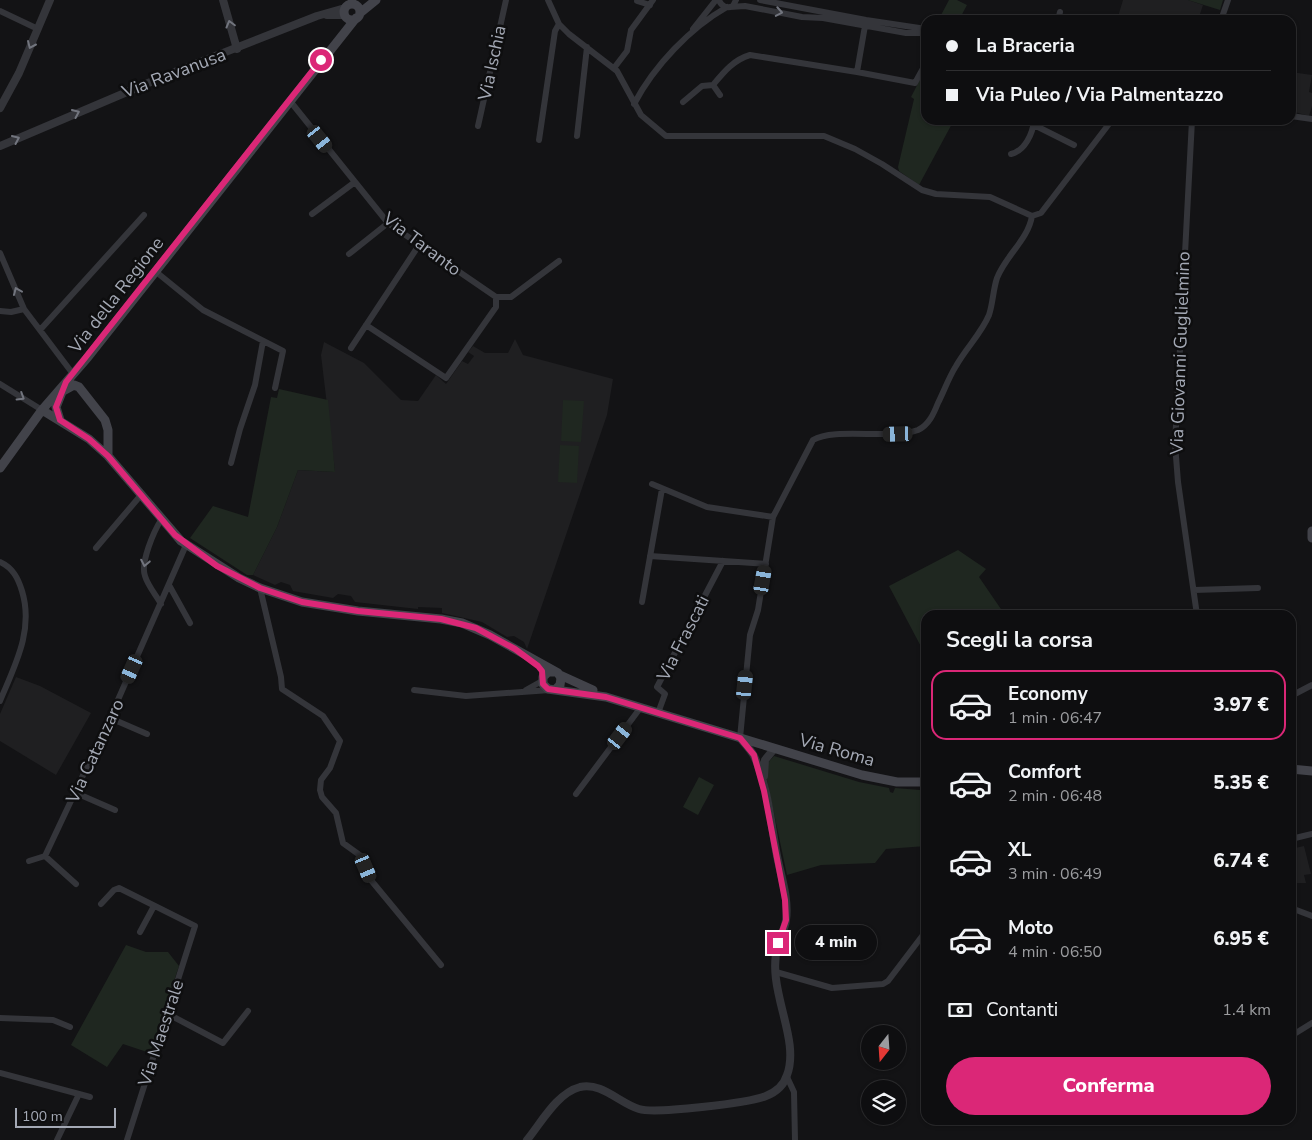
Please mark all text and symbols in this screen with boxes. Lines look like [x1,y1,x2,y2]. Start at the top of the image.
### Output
one-way arrow [774,7,783,17]
one-way arrow [225,20,236,29]
street label: Via Ischia [472,23,512,104]
text: La Braceria [976,33,1075,59]
one-way arrow [27,40,38,49]
street label: Via Ravanusa [118,42,229,104]
route start [310,49,332,71]
text: Via Puleo / Via Palmentazzo [976,82,1223,108]
one-way arrow [71,108,80,119]
car [304,123,335,155]
one-way arrow [11,134,20,145]
street label: Via Taranto [377,206,466,281]
street label: Via della Regione [62,232,169,359]
street label: Via Giovanni Guglielmino [1164,251,1196,456]
one-way arrow [12,287,23,296]
one-way arrow [15,391,25,400]
car [882,426,913,442]
one-way arrow [141,558,151,567]
car [753,564,772,596]
street label: Via Frascati [651,591,715,686]
text: Scegli la corsa [946,625,1093,655]
car [119,652,144,686]
car [735,669,754,701]
text: Economy [1008,681,1088,707]
icon: car [948,683,993,728]
text: 3.97 € [1213,692,1269,718]
street label: Via Catanzaro [60,695,130,808]
text: 1 min · 06:47 [1008,707,1102,729]
car [604,720,635,752]
street label: Via Roma [795,728,878,772]
text: Comfort [1008,759,1081,785]
icon: car [948,761,993,806]
text: 5.35 € [1213,770,1269,796]
text: 2 min · 06:48 [1008,785,1102,807]
text: XL [1008,837,1031,863]
icon: car [948,839,993,884]
text: 6.74 € [1213,848,1269,874]
car [353,851,378,885]
text: 3 min · 06:49 [1008,863,1102,885]
text: Moto [1008,915,1054,941]
icon: car [948,917,993,962]
callout: 4 min [796,926,878,960]
text: 6.95 € [1213,926,1269,952]
text: 4 min [815,931,857,953]
route end [767,932,789,954]
text: 4 min · 06:50 [1008,941,1102,963]
street label: Via Maestrale [132,977,190,1090]
icon: cash [946,996,974,1024]
text: Contanti [986,997,1058,1023]
text: 1.4 km [1222,999,1271,1021]
north arrow [861,1025,906,1070]
map controls [861,1025,906,1125]
button: Conferma [946,1057,1271,1115]
button: layers [861,1080,906,1125]
scale bar [15,1105,116,1128]
text: 100 m [22,1107,63,1126]

